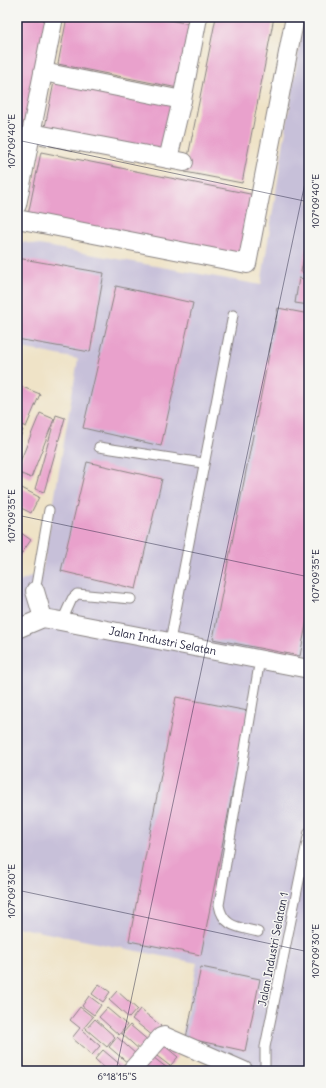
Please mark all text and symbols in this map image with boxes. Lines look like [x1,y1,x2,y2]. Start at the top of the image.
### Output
text: 107°09'40"E [5,114,18,168]
text: 107°09'40"E [309,174,322,228]
text: 107°09'35"E [5,489,18,543]
text: 107°09'35"E [309,549,322,603]
street label: Jalan Industri Selatan [108,624,218,658]
text: 107°09'30"E [5,864,18,918]
street label: Jalan Industri Selatan 1 [255,891,291,1007]
text: 107°09'30"E [309,924,322,978]
text: 6°18'15"S [97,1070,137,1083]

